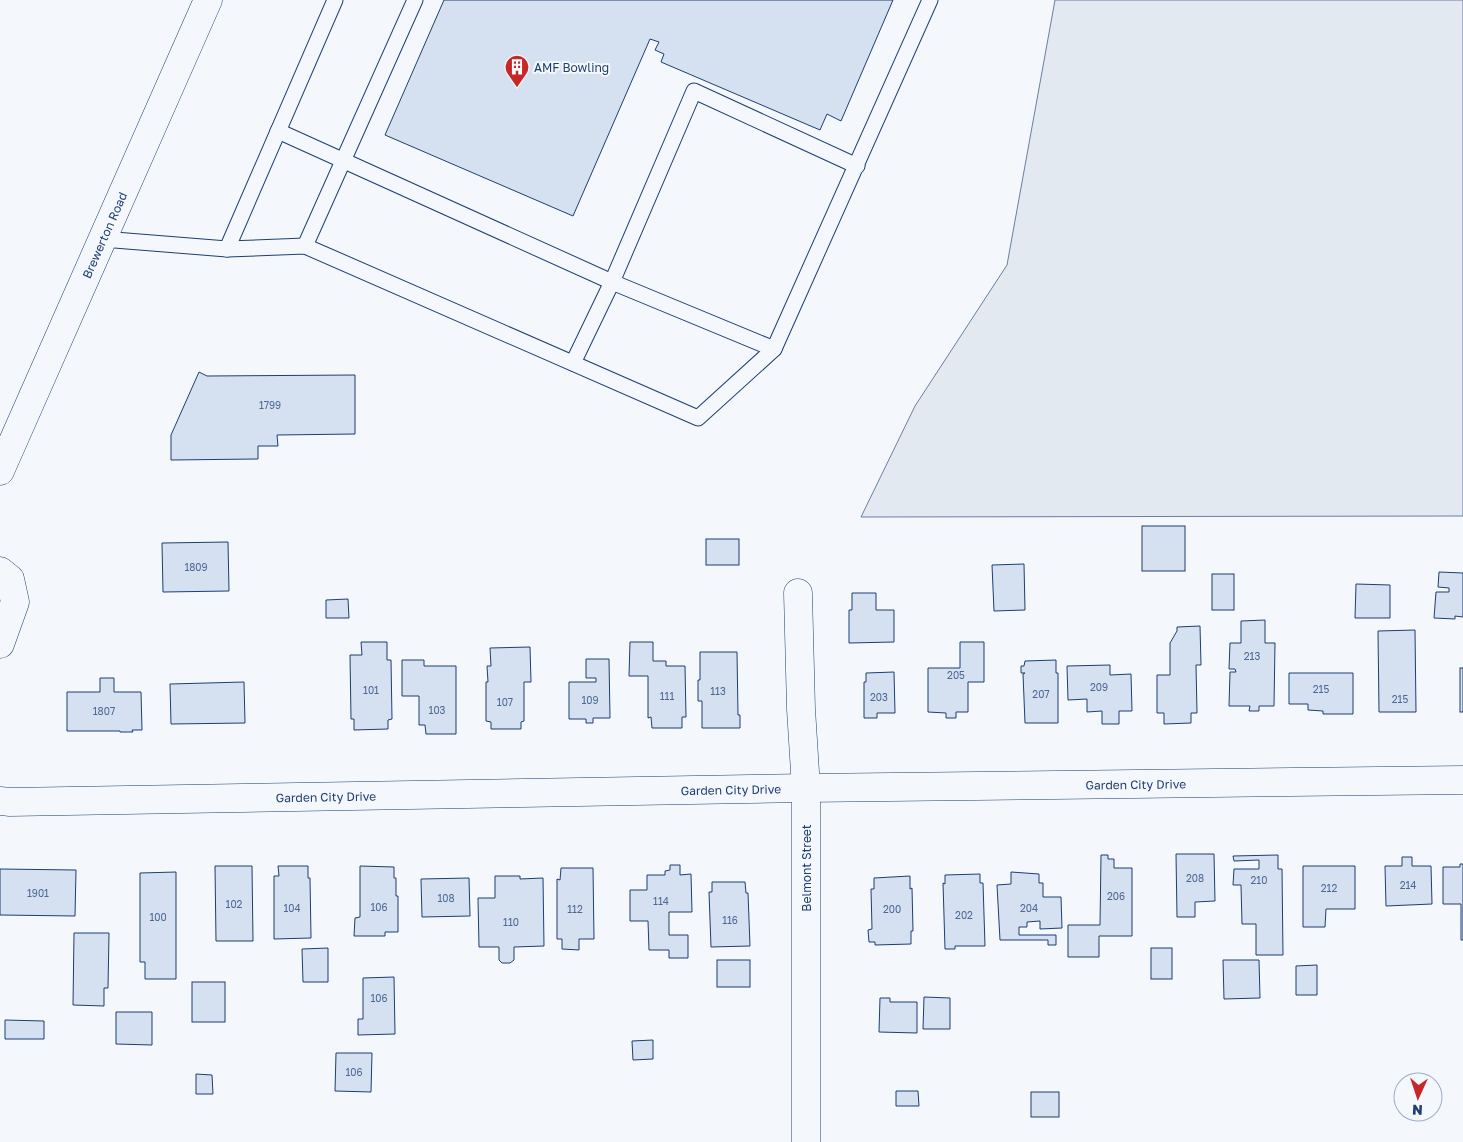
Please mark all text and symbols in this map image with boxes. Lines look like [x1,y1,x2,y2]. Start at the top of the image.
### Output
building icon: AMF Bowling [504,54,530,88]
place label: AMF Bowling [534,60,609,75]
street label: Brewerton Road [79,190,130,280]
house number: 1799 [259,399,281,411]
house number: 1809 [184,561,208,573]
house number: 213 [1244,650,1260,662]
house number: 205 [947,669,965,681]
house number: 209 [1090,681,1108,693]
house number: 215 [1313,683,1329,695]
house number: 101 [363,684,379,696]
house number: 113 [710,685,726,697]
house number: 207 [1032,688,1050,700]
house number: 111 [660,690,674,702]
house number: 203 [870,691,888,703]
house number: 215 [1392,693,1408,705]
house number: 109 [581,694,599,706]
house number: 107 [497,696,513,708]
house number: 103 [429,704,446,716]
house number: 1807 [93,705,115,717]
street label: Garden City Drive [1085,776,1186,792]
street label: Garden City Drive [680,781,781,798]
street label: Garden City Drive [276,788,376,805]
street label: Belmont Street [799,824,814,912]
house number: 208 [1186,872,1204,884]
house number: 210 [1251,874,1267,886]
house number: 214 [1400,879,1416,891]
house number: 212 [1321,882,1337,894]
house number: 1901 [27,887,49,899]
house number: 206 [1107,890,1125,902]
house number: 108 [437,892,455,904]
house number: 114 [653,895,669,907]
house number: 102 [226,898,243,910]
house number: 106 [370,901,388,913]
house number: 104 [283,902,301,914]
house number: 204 [1020,902,1038,914]
house number: 112 [567,903,583,915]
house number: 200 [883,903,901,915]
house number: 202 [955,909,973,921]
house number: 100 [149,911,167,923]
house number: 116 [722,914,738,926]
house number: 110 [503,916,519,928]
house number: 106 [370,992,388,1004]
house number: 106 [345,1066,363,1078]
north arrow [1393,1072,1443,1122]
text: N [1412,1102,1423,1119]

